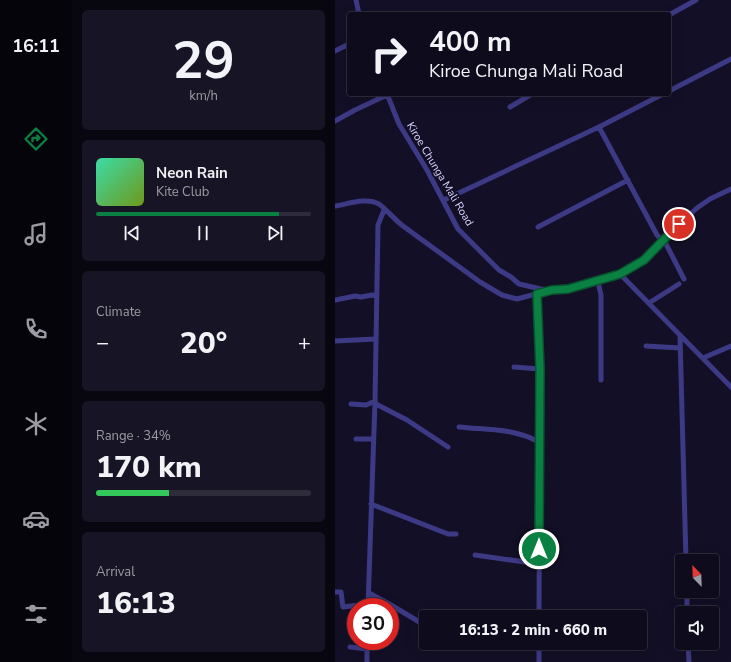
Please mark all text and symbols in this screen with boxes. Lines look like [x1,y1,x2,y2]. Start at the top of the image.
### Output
text: 400 m [429,23,512,61]
text: 29 [172,25,235,96]
icon: right [363,28,415,80]
text: 16:11 [12,34,60,58]
text: Kiroe Chunga Mali Road [429,59,623,83]
text: km/h [189,87,218,105]
street label: Kiroe Chunga Mali Road [403,119,477,229]
icon: directions [22,125,50,153]
text: Neon Rain [156,163,228,183]
text: Kite Club [156,183,209,201]
pin [662,207,696,241]
icon: arrive [668,213,690,235]
icon: music [22,220,50,248]
icon: previous [121,222,143,244]
icon: pause [192,222,214,244]
icon: next [264,222,286,244]
text: Climate [96,303,141,321]
icon: phone [22,315,50,343]
text: 20° [180,323,227,364]
text: − [96,328,109,358]
text: + [298,328,311,358]
icon: climate [22,410,50,438]
text: Range · 34% [96,427,171,445]
text: 170 km [96,447,202,488]
icon: car [22,505,50,533]
position arrow [518,528,560,570]
north arrow [675,554,719,598]
map controls [675,554,719,650]
text: Arrival [96,563,135,581]
text: 16:13 [96,583,176,624]
speed limit sign: 30 [347,598,399,650]
icon: filters [22,600,50,628]
button: sound [675,606,719,650]
text: 16:13 · 2 min · 660 m [459,620,607,640]

